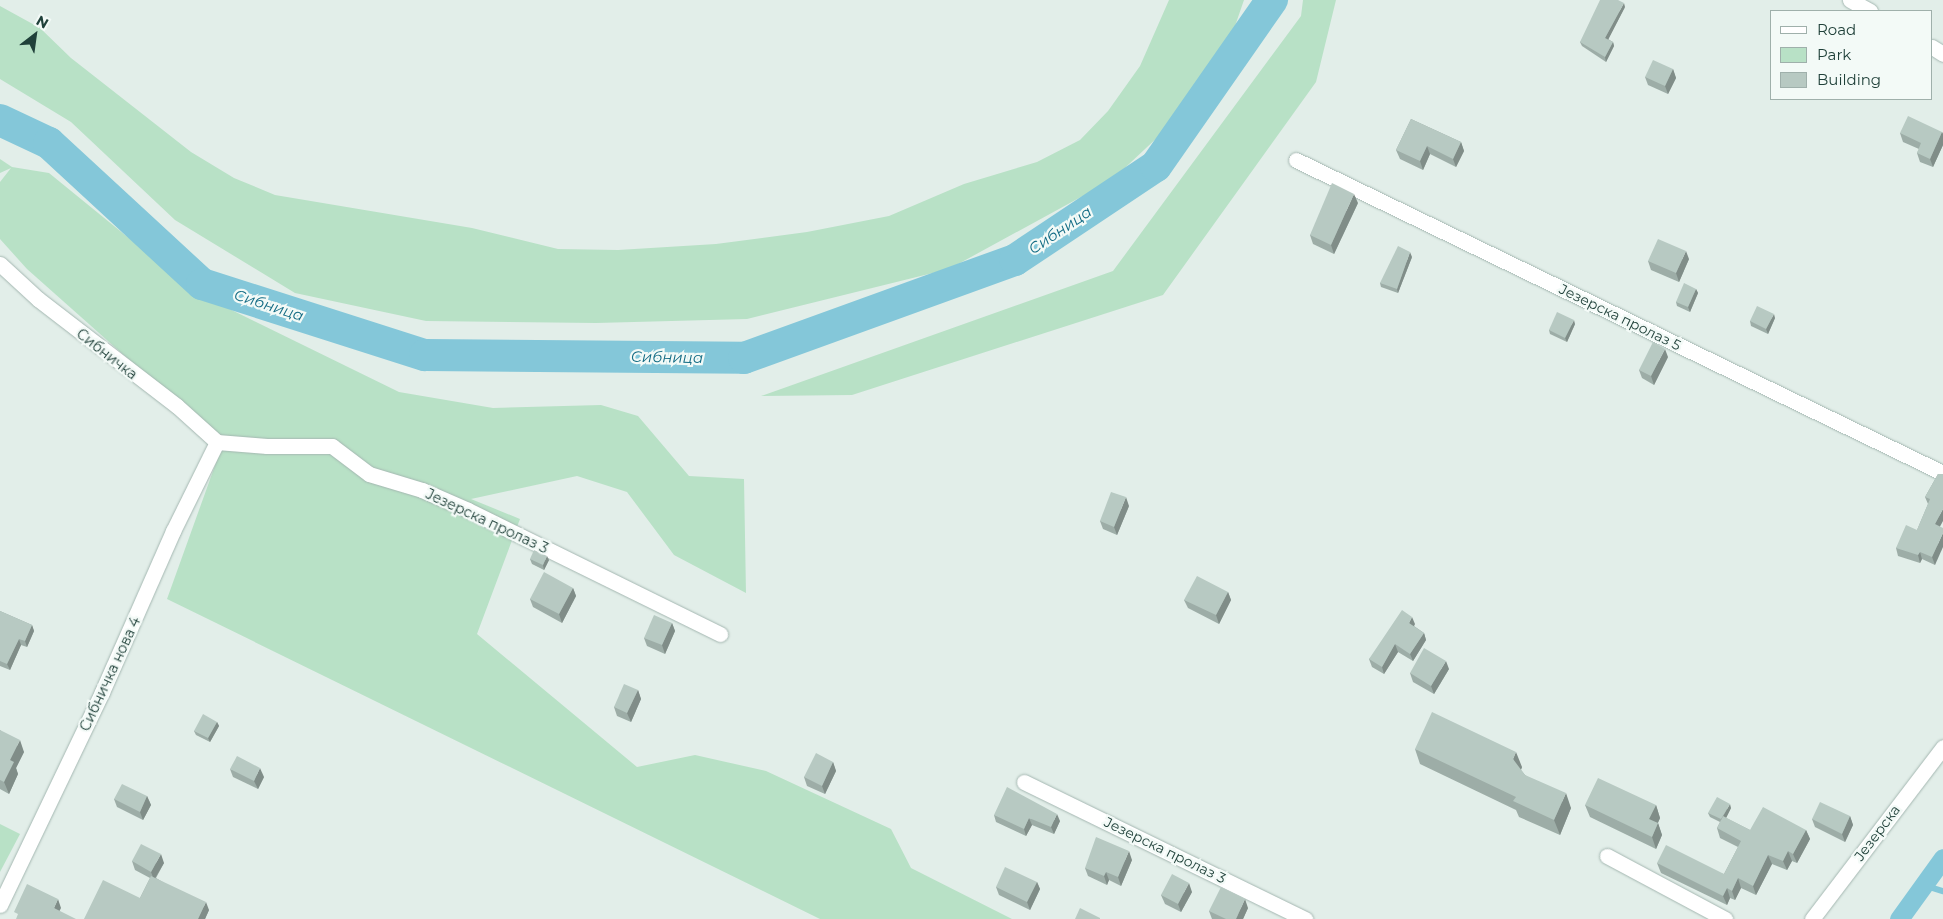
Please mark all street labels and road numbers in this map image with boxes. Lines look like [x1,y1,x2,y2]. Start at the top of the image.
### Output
street label: Језерска пролаз 5 [1556,280,1684,354]
street label: Сибничка [73,325,141,383]
street label: Језерска пролаз 3 [423,485,551,557]
street label: Сибничка нова 4 [76,614,144,734]
street label: Језерска [1850,802,1904,864]
street label: Језерска пролаз 3 [1101,813,1229,887]

